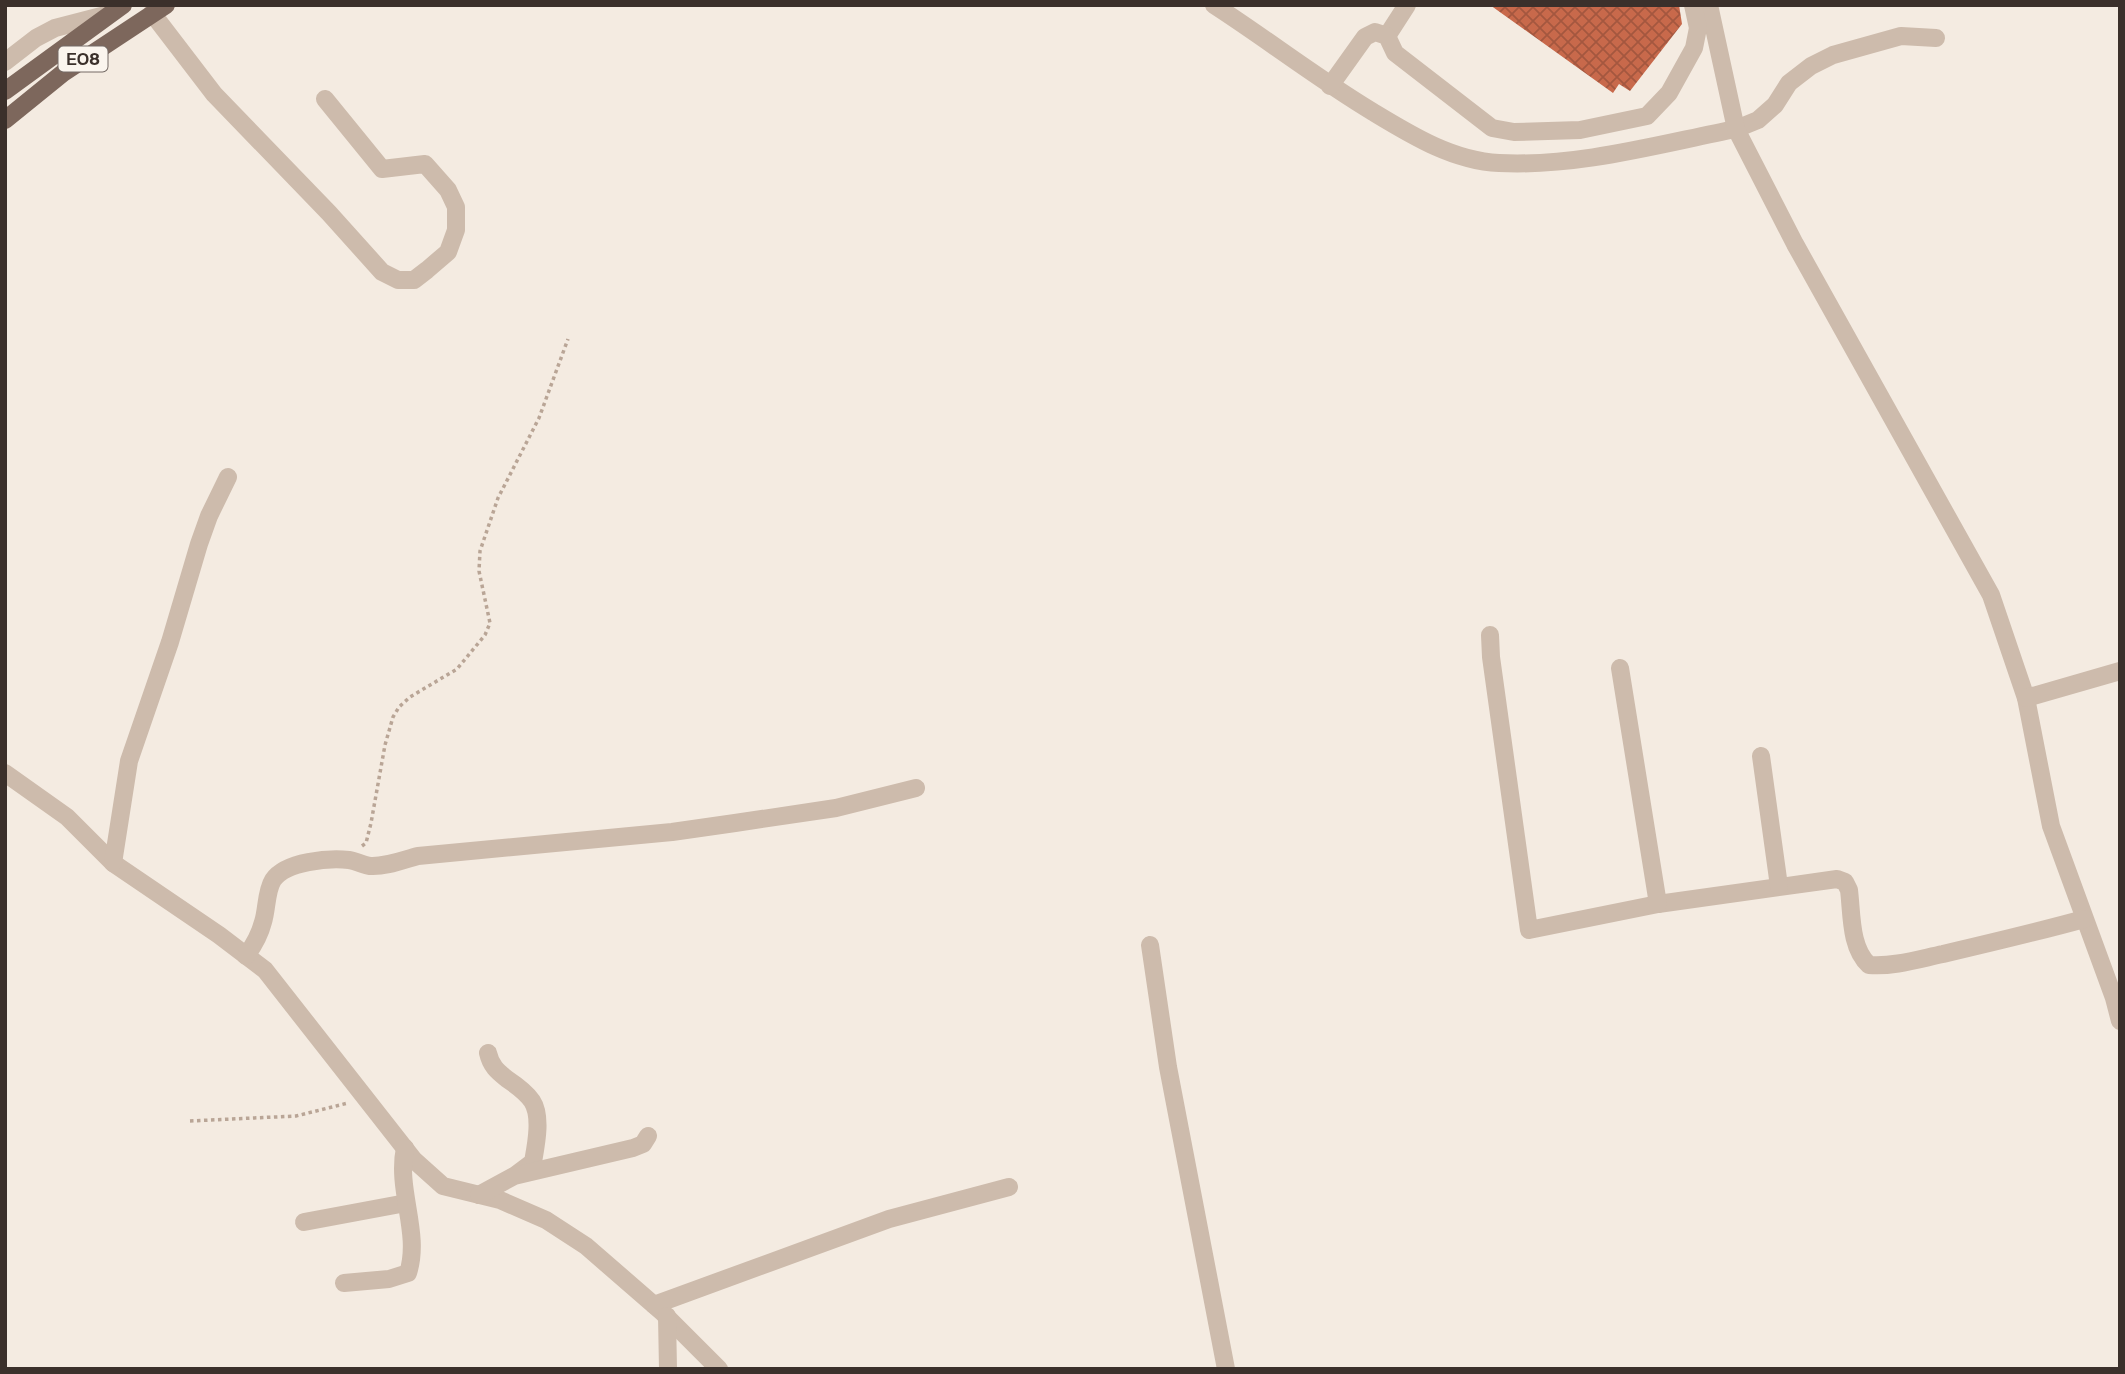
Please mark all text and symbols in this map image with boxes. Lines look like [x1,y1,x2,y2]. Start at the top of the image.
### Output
road number: ΕΟ8 [58,46,108,72]

